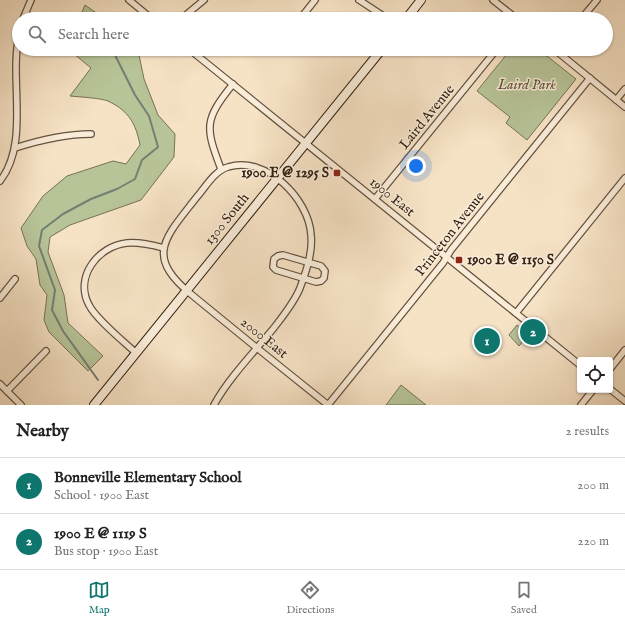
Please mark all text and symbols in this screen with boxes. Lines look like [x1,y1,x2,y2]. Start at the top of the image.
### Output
search box [12,12,613,56]
icon: search [26,23,48,45]
text: Search here [58,25,129,44]
park label: Laird Park [497,76,556,94]
street label: Laird Avenue [395,81,459,153]
your location [406,156,426,176]
place label: 1900 E @ 1295 S [241,164,329,182]
marker: 1900 E @ 1295 S [332,168,342,178]
street label: 1900 East [365,173,419,221]
street label: Princeton Avenue [411,188,489,280]
street label: 1300 South [201,189,254,249]
place label: 1900 E @ 1150 S [467,251,554,269]
marker: 1900 E @ 1150 S [454,255,464,265]
street label: 2000 East [237,313,291,363]
pin: 2 [520,317,546,347]
pin: 1 [474,326,500,356]
map controls [577,357,613,393]
button: locate [577,357,613,393]
text: Nearby [16,421,69,442]
text: 2 results [565,423,609,440]
text: Bonneville Elementary School [54,468,242,487]
text: 1 [27,477,31,494]
text: 200 m [577,477,609,494]
text: School · 1900 East [54,487,149,504]
text: 1900 E @ 1119 S [54,524,147,543]
text: 2 [26,533,32,550]
text: 220 m [578,533,609,550]
text: Bus stop · 1900 East [54,543,158,560]
tab: Map [88,579,110,617]
tab: Directions [287,579,334,617]
tab: Saved [511,579,537,617]

